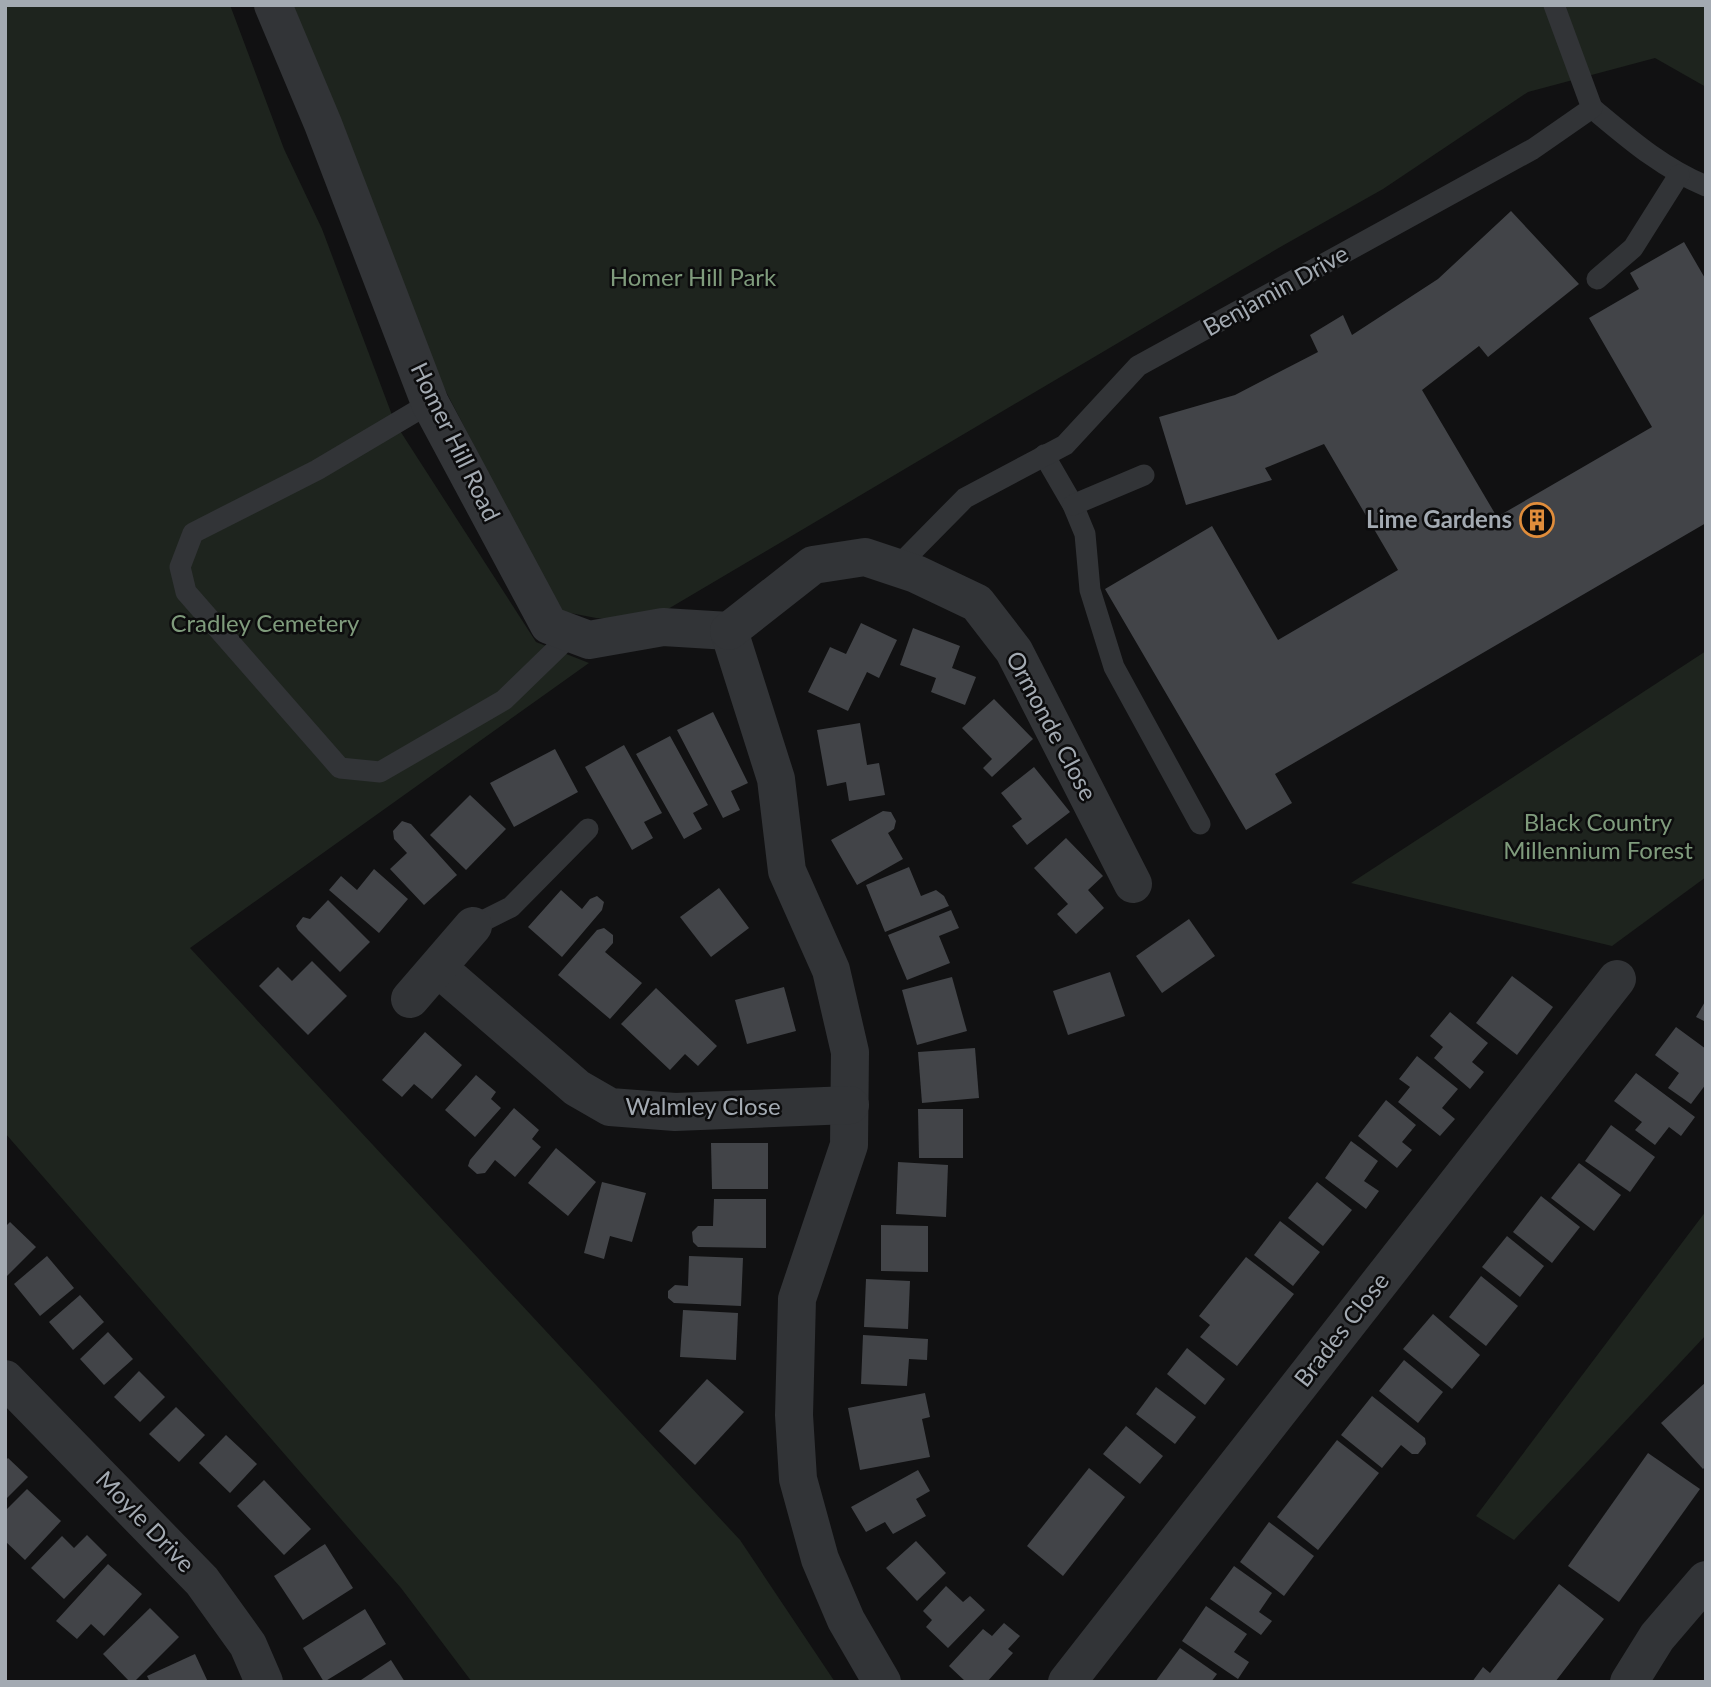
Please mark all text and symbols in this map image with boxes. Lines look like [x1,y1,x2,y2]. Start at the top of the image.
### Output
street label: Benjamin Drive [1198,238,1353,341]
park label: Homer Hill Park [610,262,777,291]
street label: Homer Hill Road [405,357,507,525]
building icon: Lime Gardens [1518,501,1556,539]
place label: Lime Gardens [1366,504,1512,533]
park label: Cradley Cemetery [171,608,360,637]
street label: Ormonde Close [1001,646,1104,805]
park label: Black Country Millennium Forest [1503,807,1693,864]
street label: Walmley Close [625,1091,781,1120]
street label: Brades Close [1287,1266,1394,1392]
street label: Moyle Drive [91,1464,201,1578]

